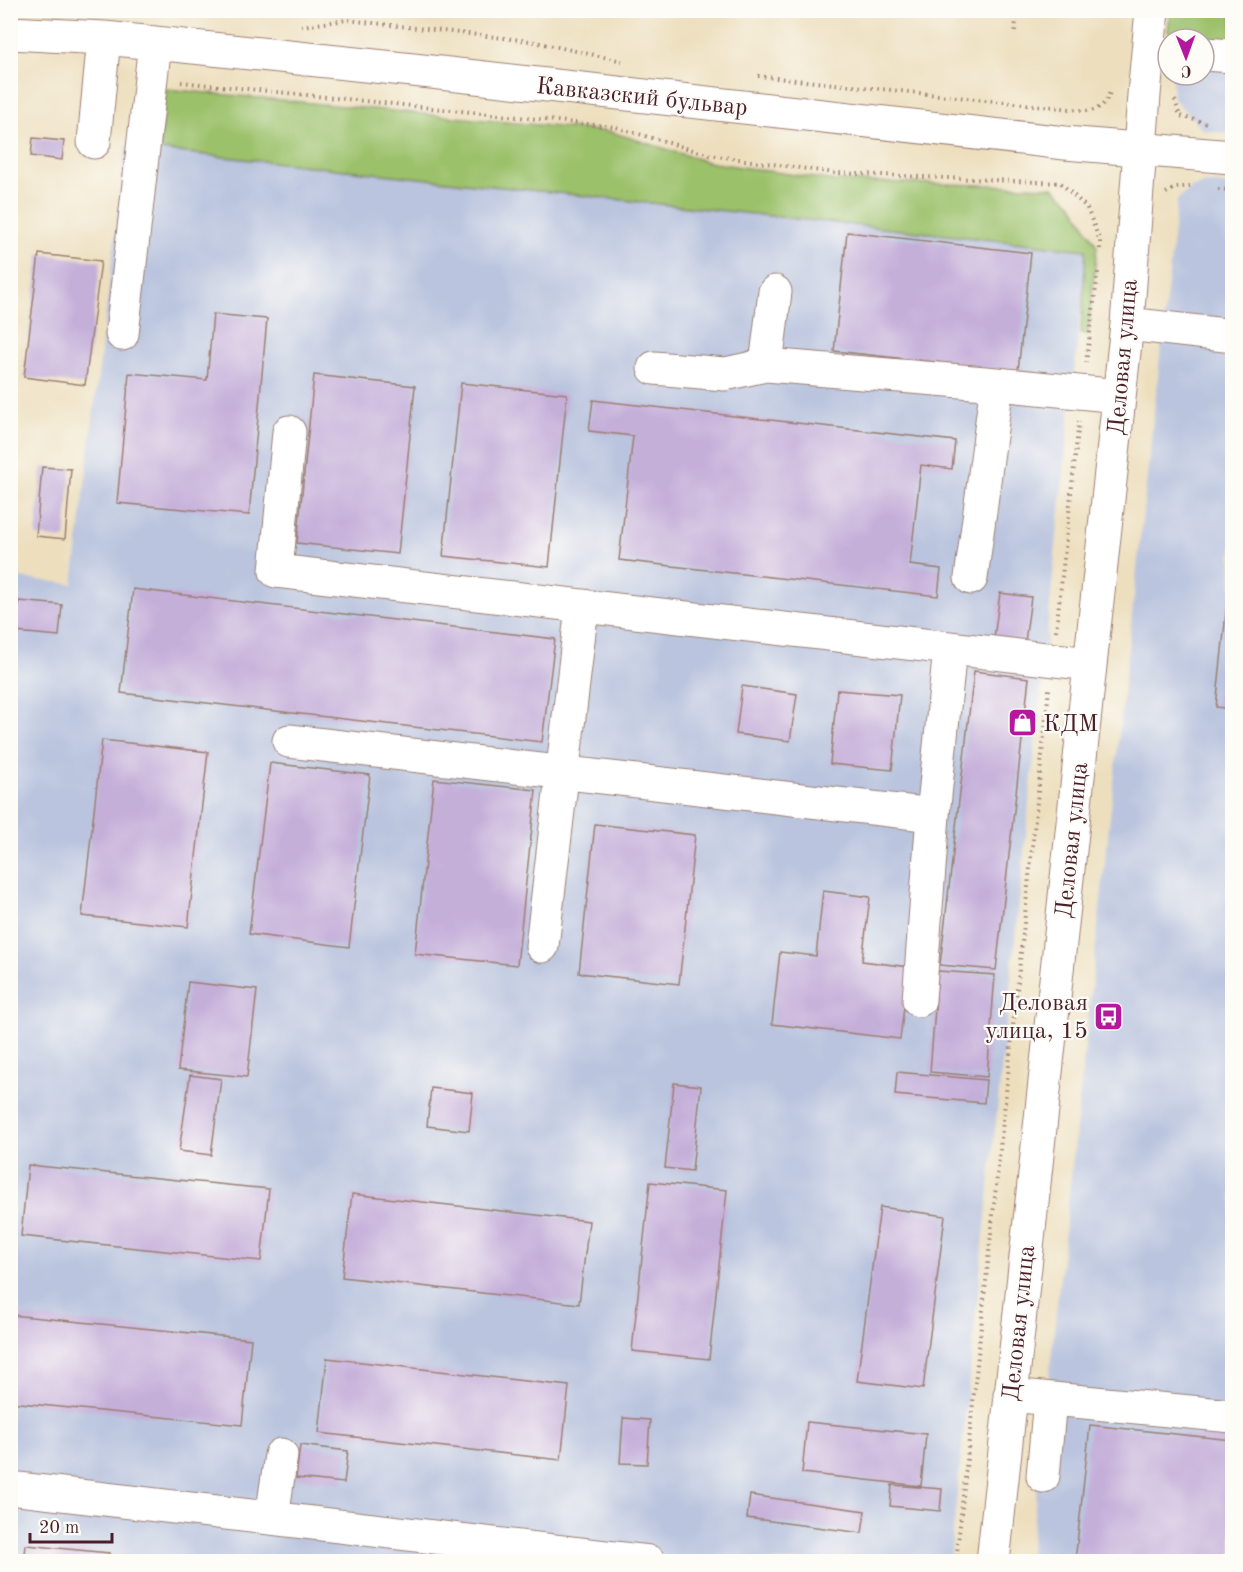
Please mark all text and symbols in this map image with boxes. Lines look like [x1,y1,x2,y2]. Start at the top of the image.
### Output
north arrow [1156,27,1216,87]
text: С [1181,62,1192,78]
street label: Кавказский бульвар [535,75,749,121]
street label: Деловая улица [1105,278,1143,436]
shop icon: КДМ [1006,707,1038,739]
place label: КДМ [1043,713,1098,737]
street label: Деловая улица [1053,761,1093,919]
place label: Деловая улица, 15 [985,992,1088,1044]
bus stop icon: Деловая улица, 15 [1093,1000,1125,1032]
street label: Деловая улица [1000,1244,1040,1402]
scale bar [30,1506,112,1544]
text: 20 m [39,1519,79,1537]

